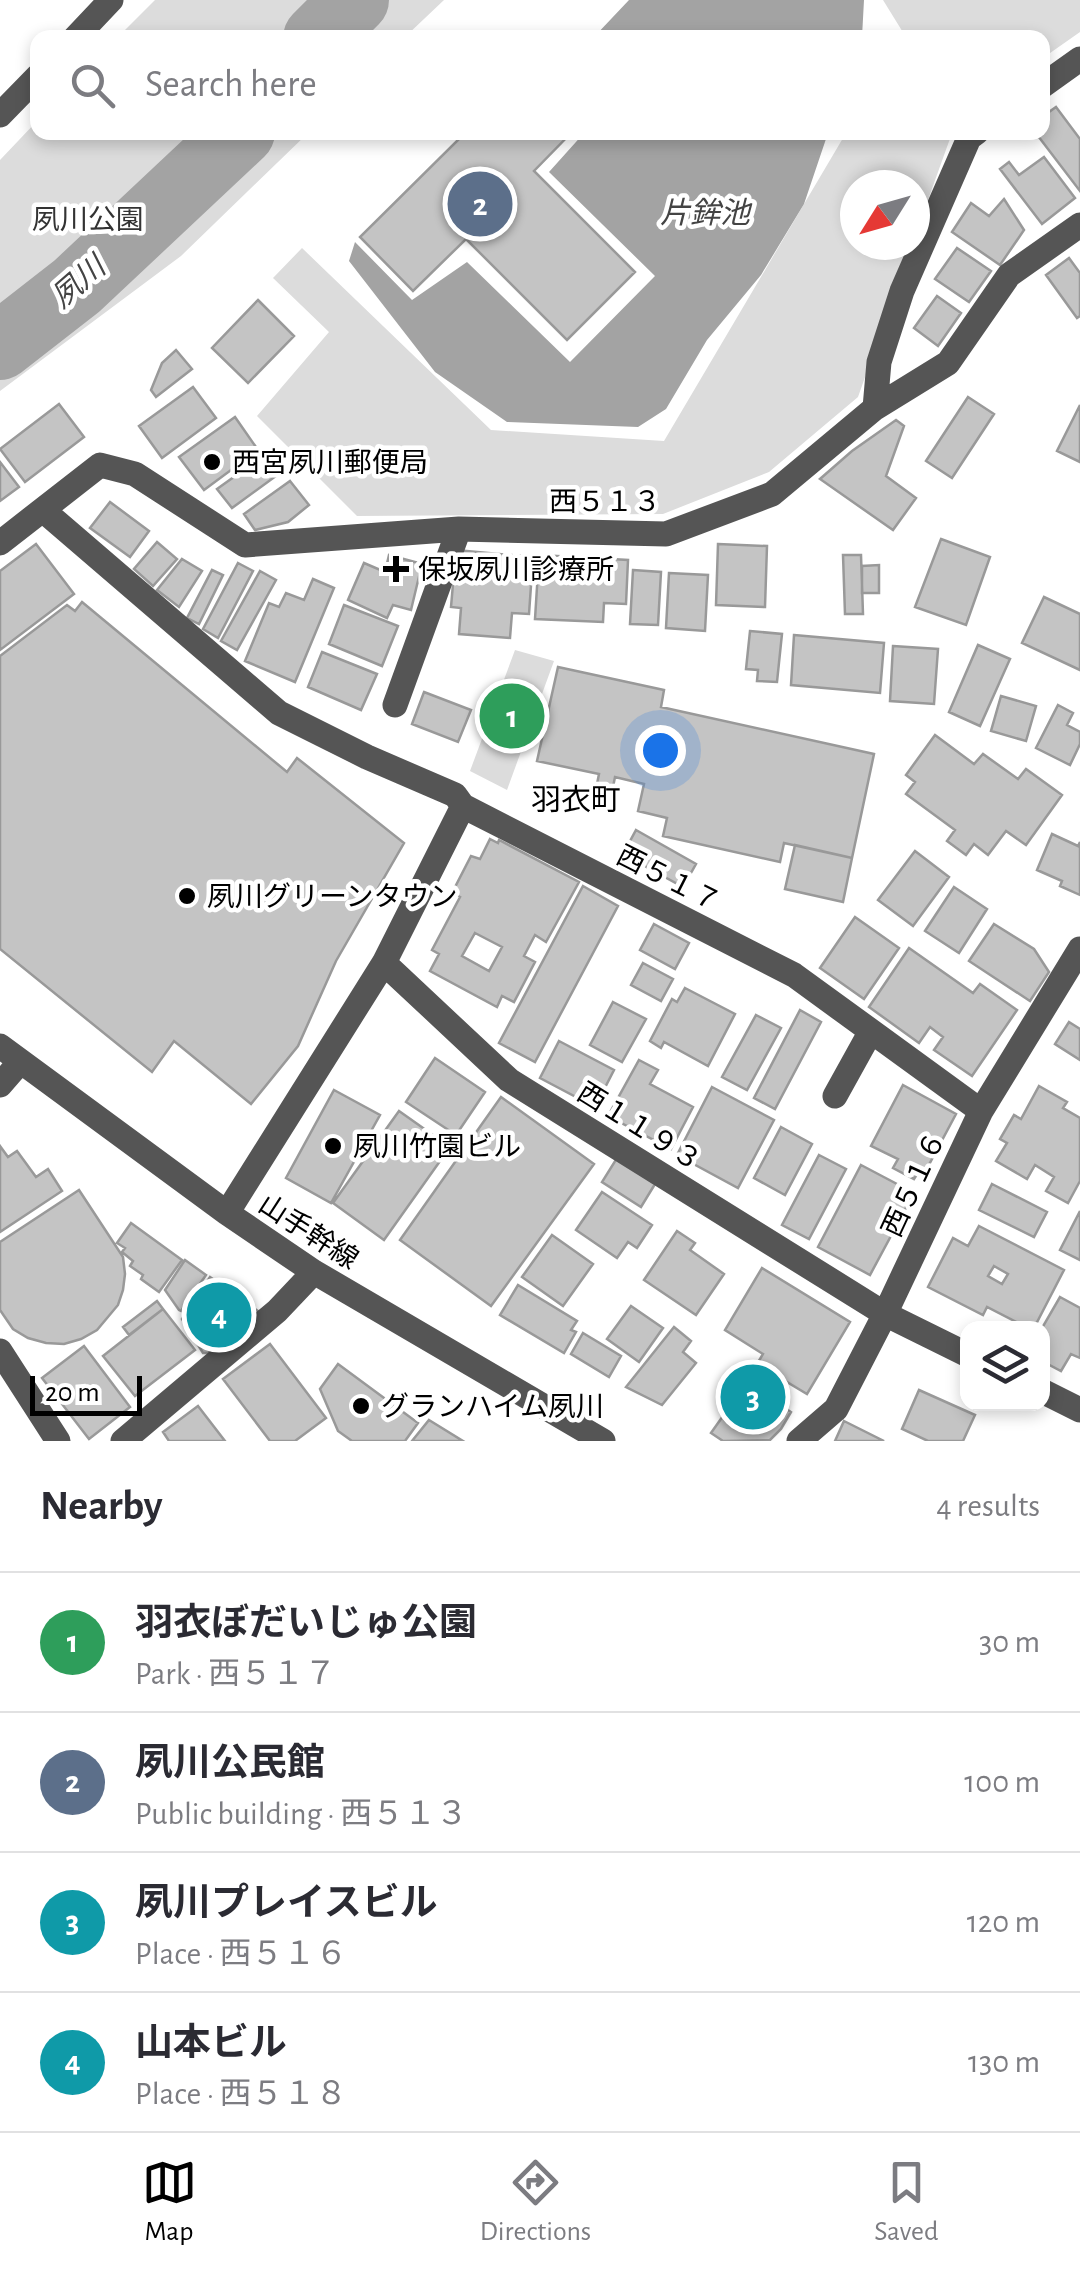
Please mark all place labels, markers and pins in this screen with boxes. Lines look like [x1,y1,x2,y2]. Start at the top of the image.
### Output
pin: 2 [448,166,512,242]
place label: 西宮夙川郵便局 [232,448,428,478]
marker: 西宮夙川郵便局 [201,451,223,473]
place label: 保坂夙川診療所 [418,555,614,585]
marker: 保坂夙川診療所 [383,556,409,582]
pin: 1 [480,678,544,754]
place label: 夙川グリーンタウン [207,882,458,912]
marker: 夙川グリーンタウン [176,885,198,907]
place label: 夙川竹園ビル [353,1132,521,1162]
marker: 夙川竹園ビル [322,1135,344,1157]
pin: 4 [186,1278,252,1352]
pin: 3 [720,1360,786,1434]
place label: グランハイム夙川 [381,1392,604,1422]
marker: グランハイム夙川 [350,1395,372,1417]

